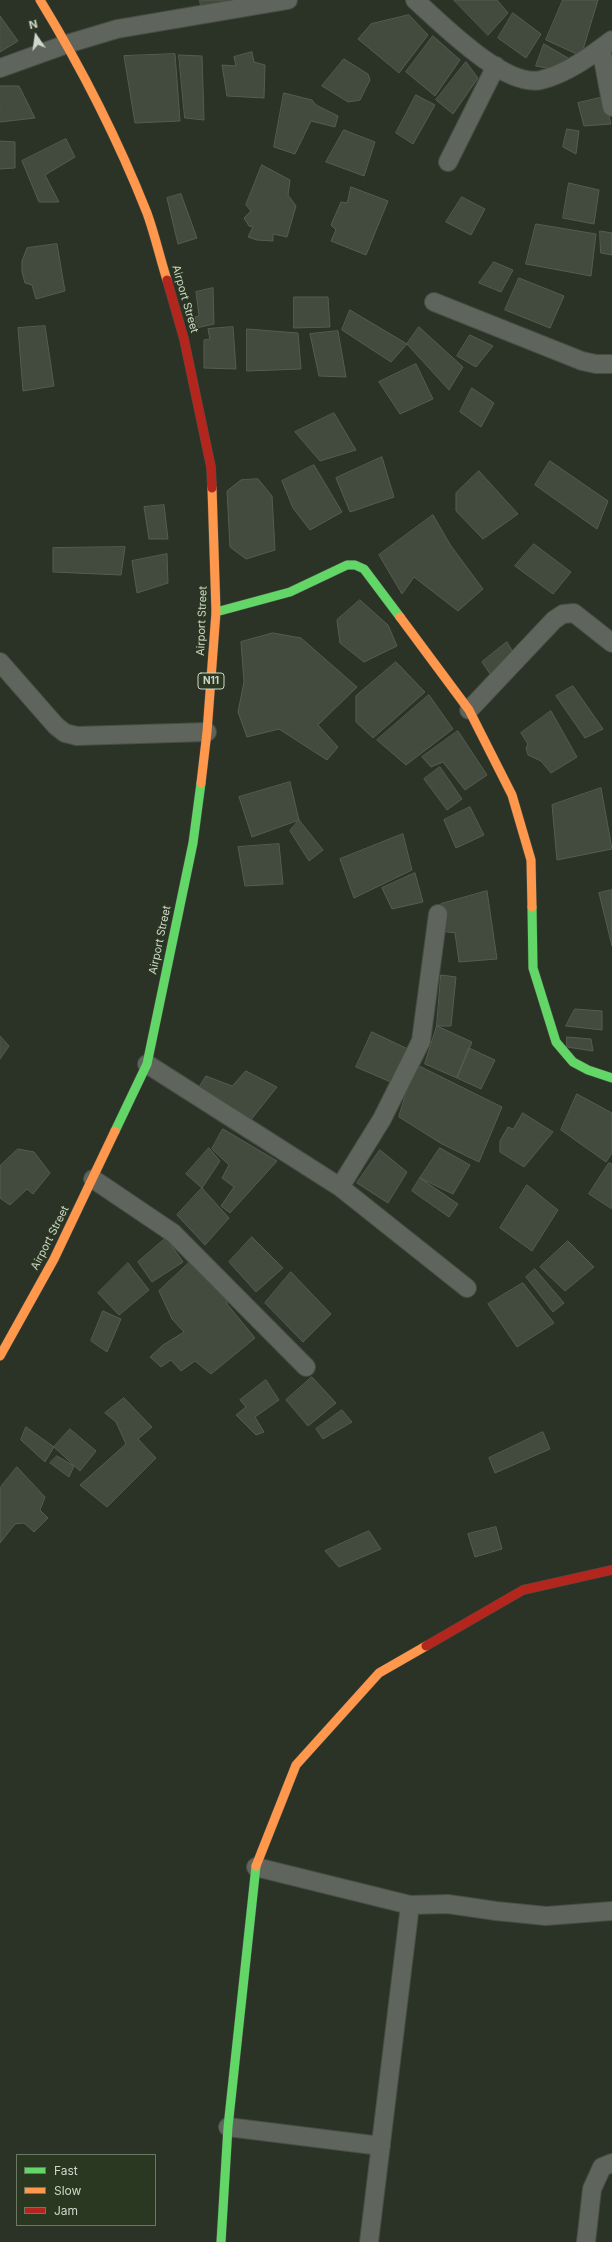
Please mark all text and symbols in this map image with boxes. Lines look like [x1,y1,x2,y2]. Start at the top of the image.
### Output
north arrow [16,16,56,56]
text: N [28,17,39,32]
street label: Airport Street [169,264,201,334]
street label: Airport Street [194,586,210,656]
road number: N11 [198,673,224,689]
street label: Airport Street [146,904,174,976]
street label: Airport Street [28,1204,72,1272]
legend [16,2154,156,2226]
text: Fast [54,2163,78,2178]
text: Slow [54,2183,81,2198]
text: Jam [54,2203,78,2218]

